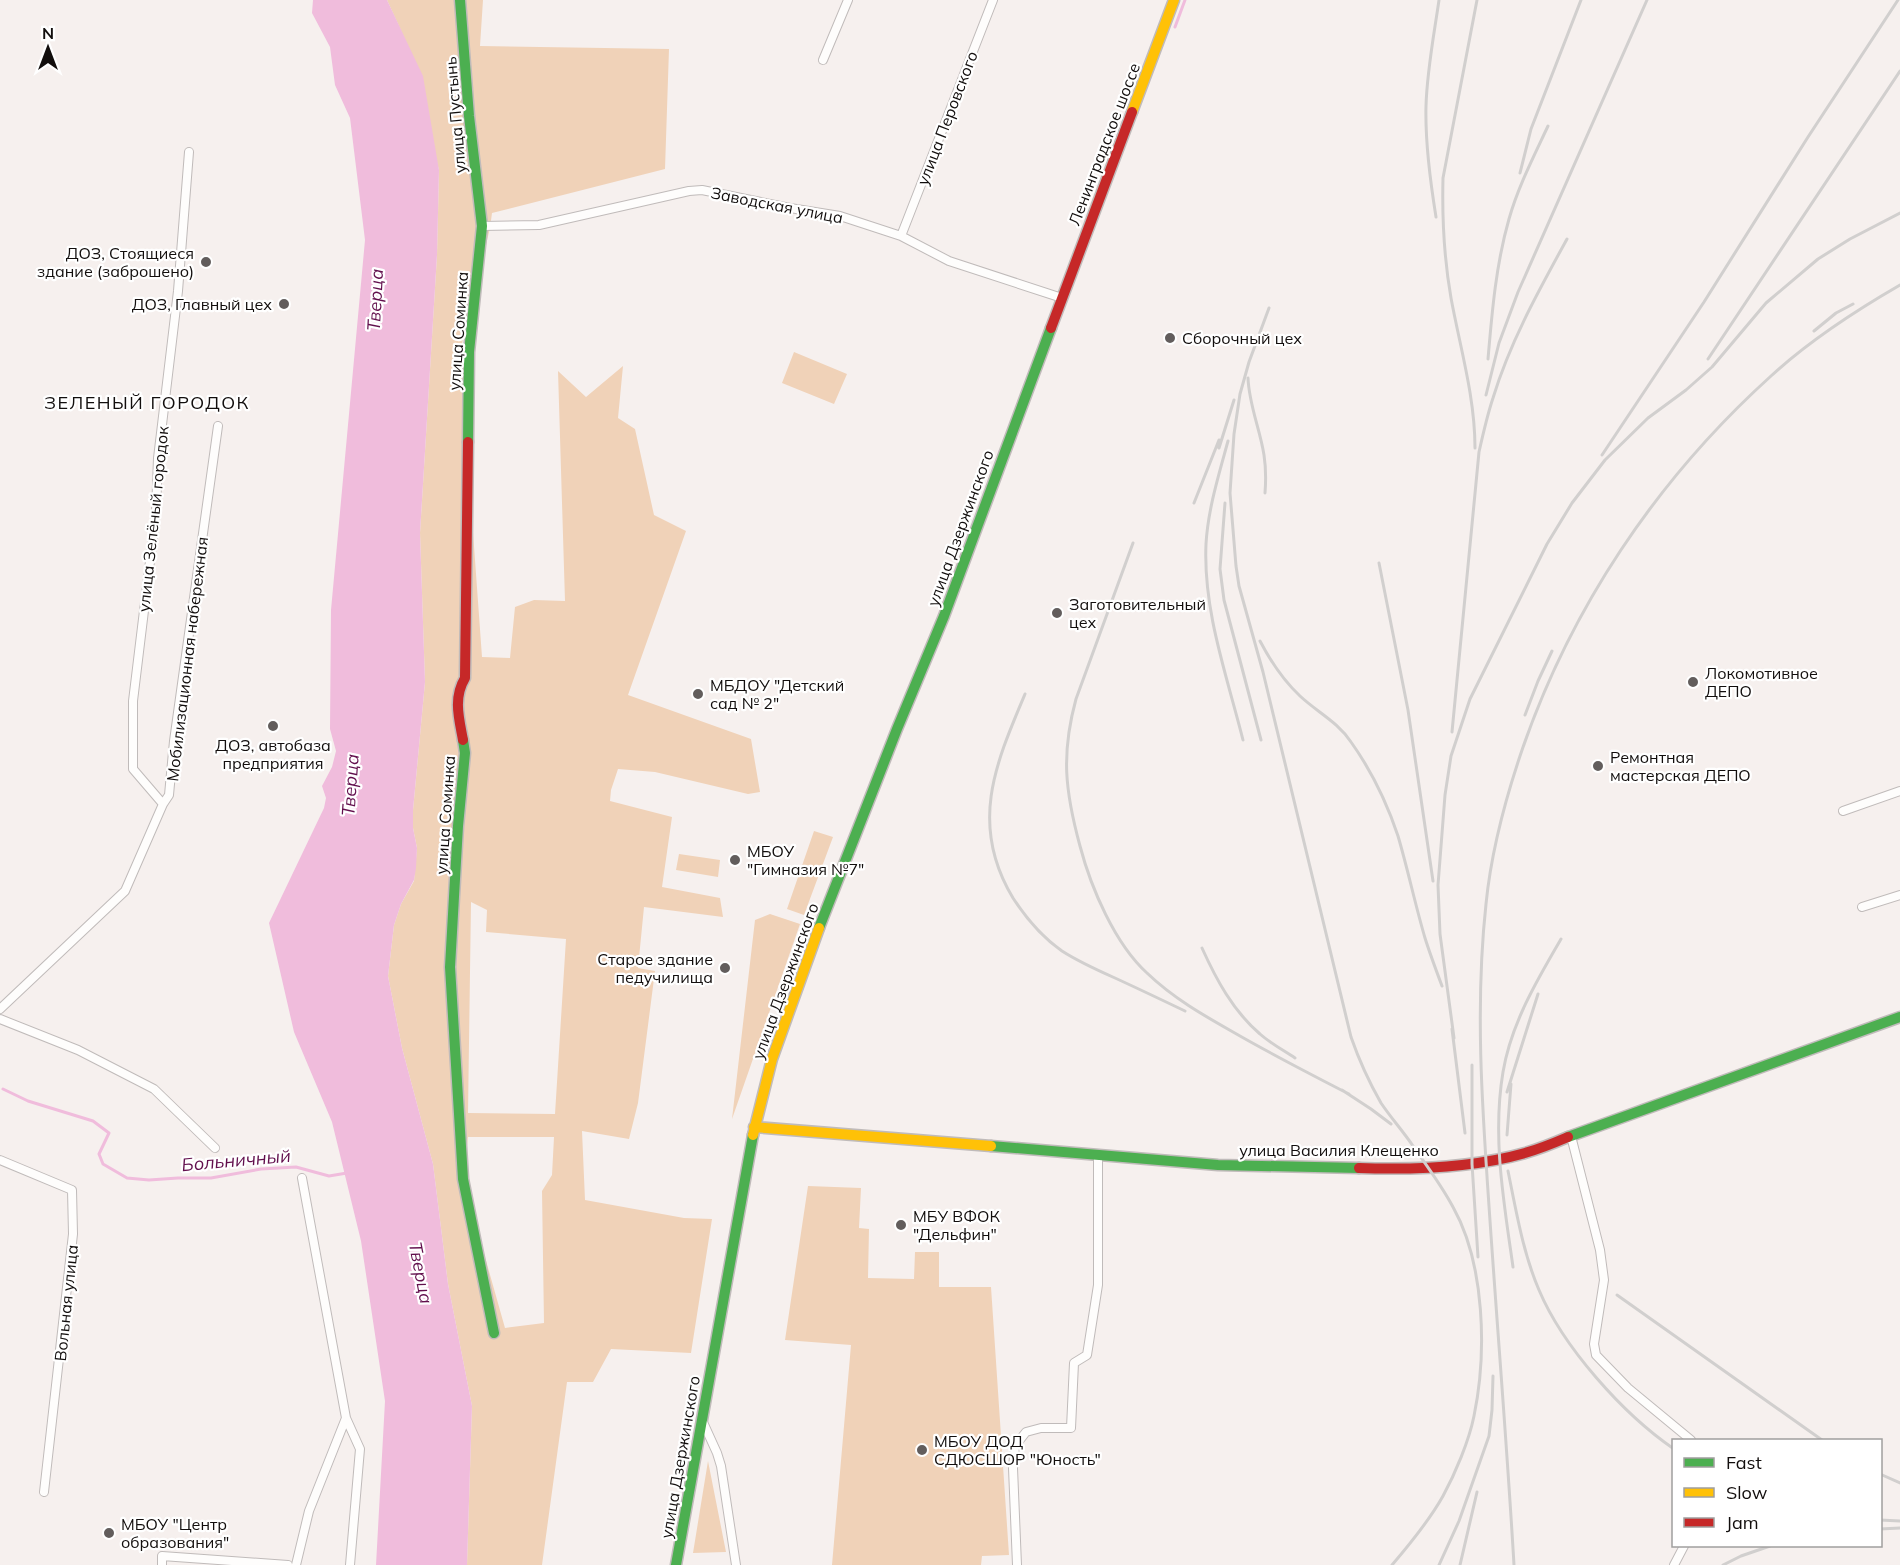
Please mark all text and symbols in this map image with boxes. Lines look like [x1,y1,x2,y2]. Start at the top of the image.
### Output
north arrow [18,18,78,78]
text: N [42,23,54,43]
street label: улица Перовского [912,48,982,188]
street label: улица Пустынь [440,56,470,174]
street label: Ленинградское шоссе [1064,60,1144,228]
street label: Заводская улица [709,182,845,228]
place label: ДОЗ, Стоящиеся здание (заброшено) [37,243,194,281]
marker: ДОЗ, Стоящиеся здание (заброшено) [199,255,213,269]
water label: Тверца [362,268,388,332]
street label: улица Соминка [444,271,472,391]
place label: ДОЗ, Главный цех [132,294,272,314]
marker: ДОЗ, Главный цех [277,297,291,311]
place label: Сборочный цех [1182,328,1302,348]
marker: Сборочный цех [1163,331,1177,345]
district label: ЗЕЛЕНЫЙ ГОРОДОК [44,391,250,414]
street label: улица Зелёный городок [133,425,173,613]
street label: улица Дзержинского [922,447,998,609]
street label: Мобилизационная набережная [162,536,212,782]
place label: Заготовительный цех [1069,594,1206,632]
marker: Заготовительный цех [1050,606,1064,620]
place label: Локомотивное ДЕПО [1705,663,1818,701]
place label: МБДОУ "Детский сад № 2" [710,675,844,713]
marker: Локомотивное ДЕПО [1686,675,1700,689]
marker: МБДОУ "Детский сад № 2" [691,687,705,701]
marker: ДОЗ, автобаза предприятия [266,719,280,733]
place label: ДОЗ, автобаза предприятия [215,735,331,773]
place label: Ремонтная мастерская ДЕПО [1610,747,1751,785]
water label: Тверца [336,753,364,817]
street label: улица Соминка [431,755,459,875]
marker: Ремонтная мастерская ДЕПО [1591,759,1605,773]
place label: МБОУ "Гимназия №7" [747,841,864,879]
marker: МБОУ "Гимназия №7" [728,853,742,867]
street label: улица Дзержинского [747,900,823,1062]
place label: Старое здание педучилища [597,949,713,987]
marker: Старое здание педучилища [718,961,732,975]
street label: улица Василия Клещенко [1239,1140,1439,1160]
water label: Больничный [181,1144,291,1176]
place label: МБУ ВФОК "Дельфин" [913,1206,1000,1244]
marker: МБУ ВФОК "Дельфин" [894,1218,908,1232]
water label: Тверца [404,1240,438,1306]
street label: Вольная улица [50,1244,82,1362]
street label: улица Дзержинского [656,1374,704,1540]
place label: МБОУ ДОД СДЮСШОР "Юность" [934,1431,1101,1469]
legend [1672,1439,1882,1547]
marker: МБОУ ДОД СДЮСШОР "Юность" [915,1443,929,1457]
text: Fast [1726,1451,1762,1474]
text: Slow [1726,1481,1768,1504]
text: Jam [1726,1511,1759,1534]
place label: МБОУ "Центр образования" [121,1514,229,1552]
marker: МБОУ "Центр образования" [102,1526,116,1540]

